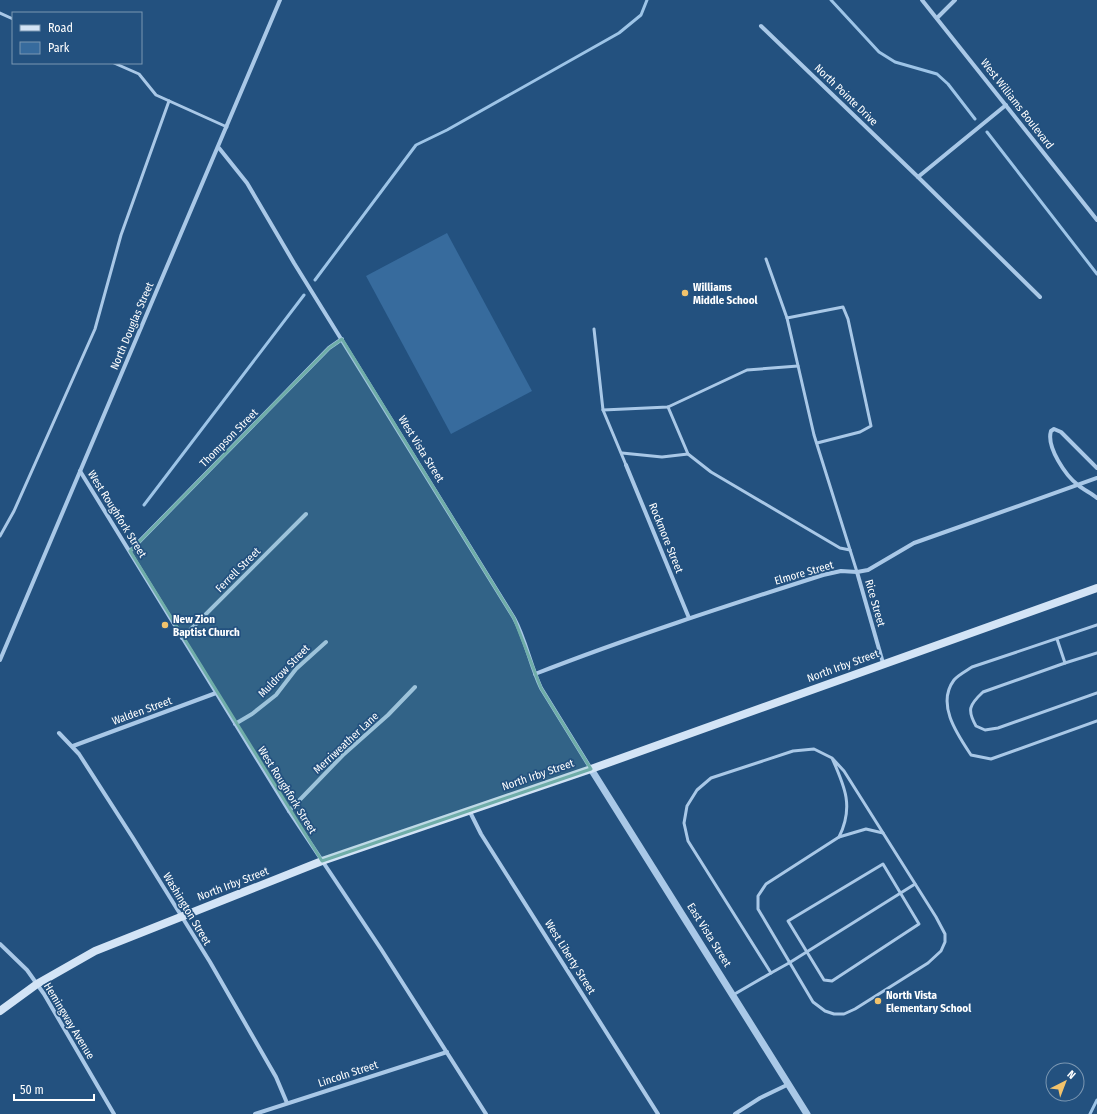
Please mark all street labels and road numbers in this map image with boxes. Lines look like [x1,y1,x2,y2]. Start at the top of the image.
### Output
street label: West Williams Boulevard [978,56,1056,152]
street label: North Pointe Drive [812,62,880,128]
street label: North Douglas Street [108,280,156,372]
street label: Thompson Street [197,406,261,470]
street label: West Vista Street [395,413,447,485]
street label: West Roughfork Street [85,468,149,560]
street label: Rockmore Street [646,501,686,575]
street label: Ferrell Street [213,545,263,595]
street label: Elmore Street [773,558,835,588]
street label: Rice Street [862,578,888,628]
street label: Muldrow Street [256,642,313,700]
street label: North Irby Street [805,647,881,685]
street label: Walden Street [110,694,174,728]
street label: Merriweather Lane [311,709,381,777]
street label: West Roughfork Street [255,744,319,836]
street label: North Irby Street [500,756,576,793]
street label: North Irby Street [195,864,271,904]
street label: Washington Street [160,870,214,948]
street label: East Vista Street [684,901,734,970]
street label: West Liberty Street [542,917,598,997]
street label: Hemingway Avenue [41,980,97,1062]
street label: Lincoln Street [316,1058,380,1090]

